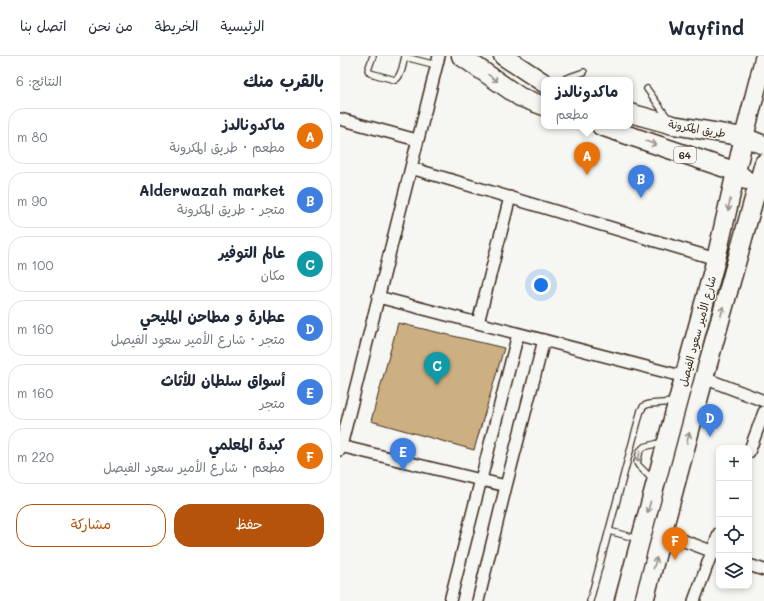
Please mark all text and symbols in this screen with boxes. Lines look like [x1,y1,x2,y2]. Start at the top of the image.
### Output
text: Wayfind [668,15,744,40]
text: اتصل بنا [20,16,66,35]
text: من نحن [88,16,133,35]
text: الخريطة [155,16,199,35]
text: الرئيسية [221,16,264,35]
text: بالقرب منك [243,69,324,91]
text: النتائج: 6 [16,72,62,89]
one-way arrow [487,74,498,82]
popup [541,77,633,129]
text: ماكدونالدز [556,81,618,101]
text: مطعم [556,105,589,122]
text: ماكدونالدز [222,114,285,134]
street label: طريق المكرونة [667,116,727,140]
text: 80 m [17,128,47,145]
text: A [305,128,315,145]
text: مطعم · طريق المكرونة [170,138,285,155]
one-way arrow [644,140,657,147]
pin: A [574,142,600,175]
road number: 64 [674,147,696,163]
pin: B [628,165,654,198]
text: Alderwazah market [139,180,285,200]
text: 90 m [17,192,47,209]
text: B [306,192,314,209]
one-way arrow [724,199,732,212]
text: متجر · طريق المكرونة [177,200,285,217]
text: عالم التوفير [219,242,285,262]
text: 100 m [17,256,53,273]
text: C [305,256,315,273]
text: مكان [261,266,285,283]
street label: شارع الأمير سعود الفيصل [675,274,721,389]
your location [531,275,551,295]
text: عطارة و مطاحن المليحي [140,306,285,326]
one-way arrow [719,306,727,319]
text: 160 m [17,320,53,337]
text: D [305,320,315,337]
text: متجر · شارع الأمير سعود الفيصل [111,330,285,347]
pin: C [424,352,450,385]
text: أسواق سلطان للأثاث [161,370,285,390]
text: 160 m [17,384,53,401]
text: E [306,384,314,401]
text: متجر [260,394,285,411]
pin: D [697,404,723,437]
one-way arrow [685,432,693,445]
text: كبدة المعلمي [209,434,285,454]
pin: E [390,438,416,471]
map controls [716,445,752,589]
button: + [716,445,752,481]
text: 220 m [17,448,54,465]
text: F [306,448,314,465]
one-way arrow [635,449,642,462]
text: مطعم · شارع الأمير سعود الفيصل [103,458,285,475]
button: − [716,481,752,517]
one-way arrow [645,500,653,513]
button: مشاركة [16,504,166,547]
button: حفظ [174,504,324,547]
button: locate [716,517,752,553]
pin: F [662,527,688,560]
button: layers [716,553,752,589]
one-way arrow [652,557,659,570]

